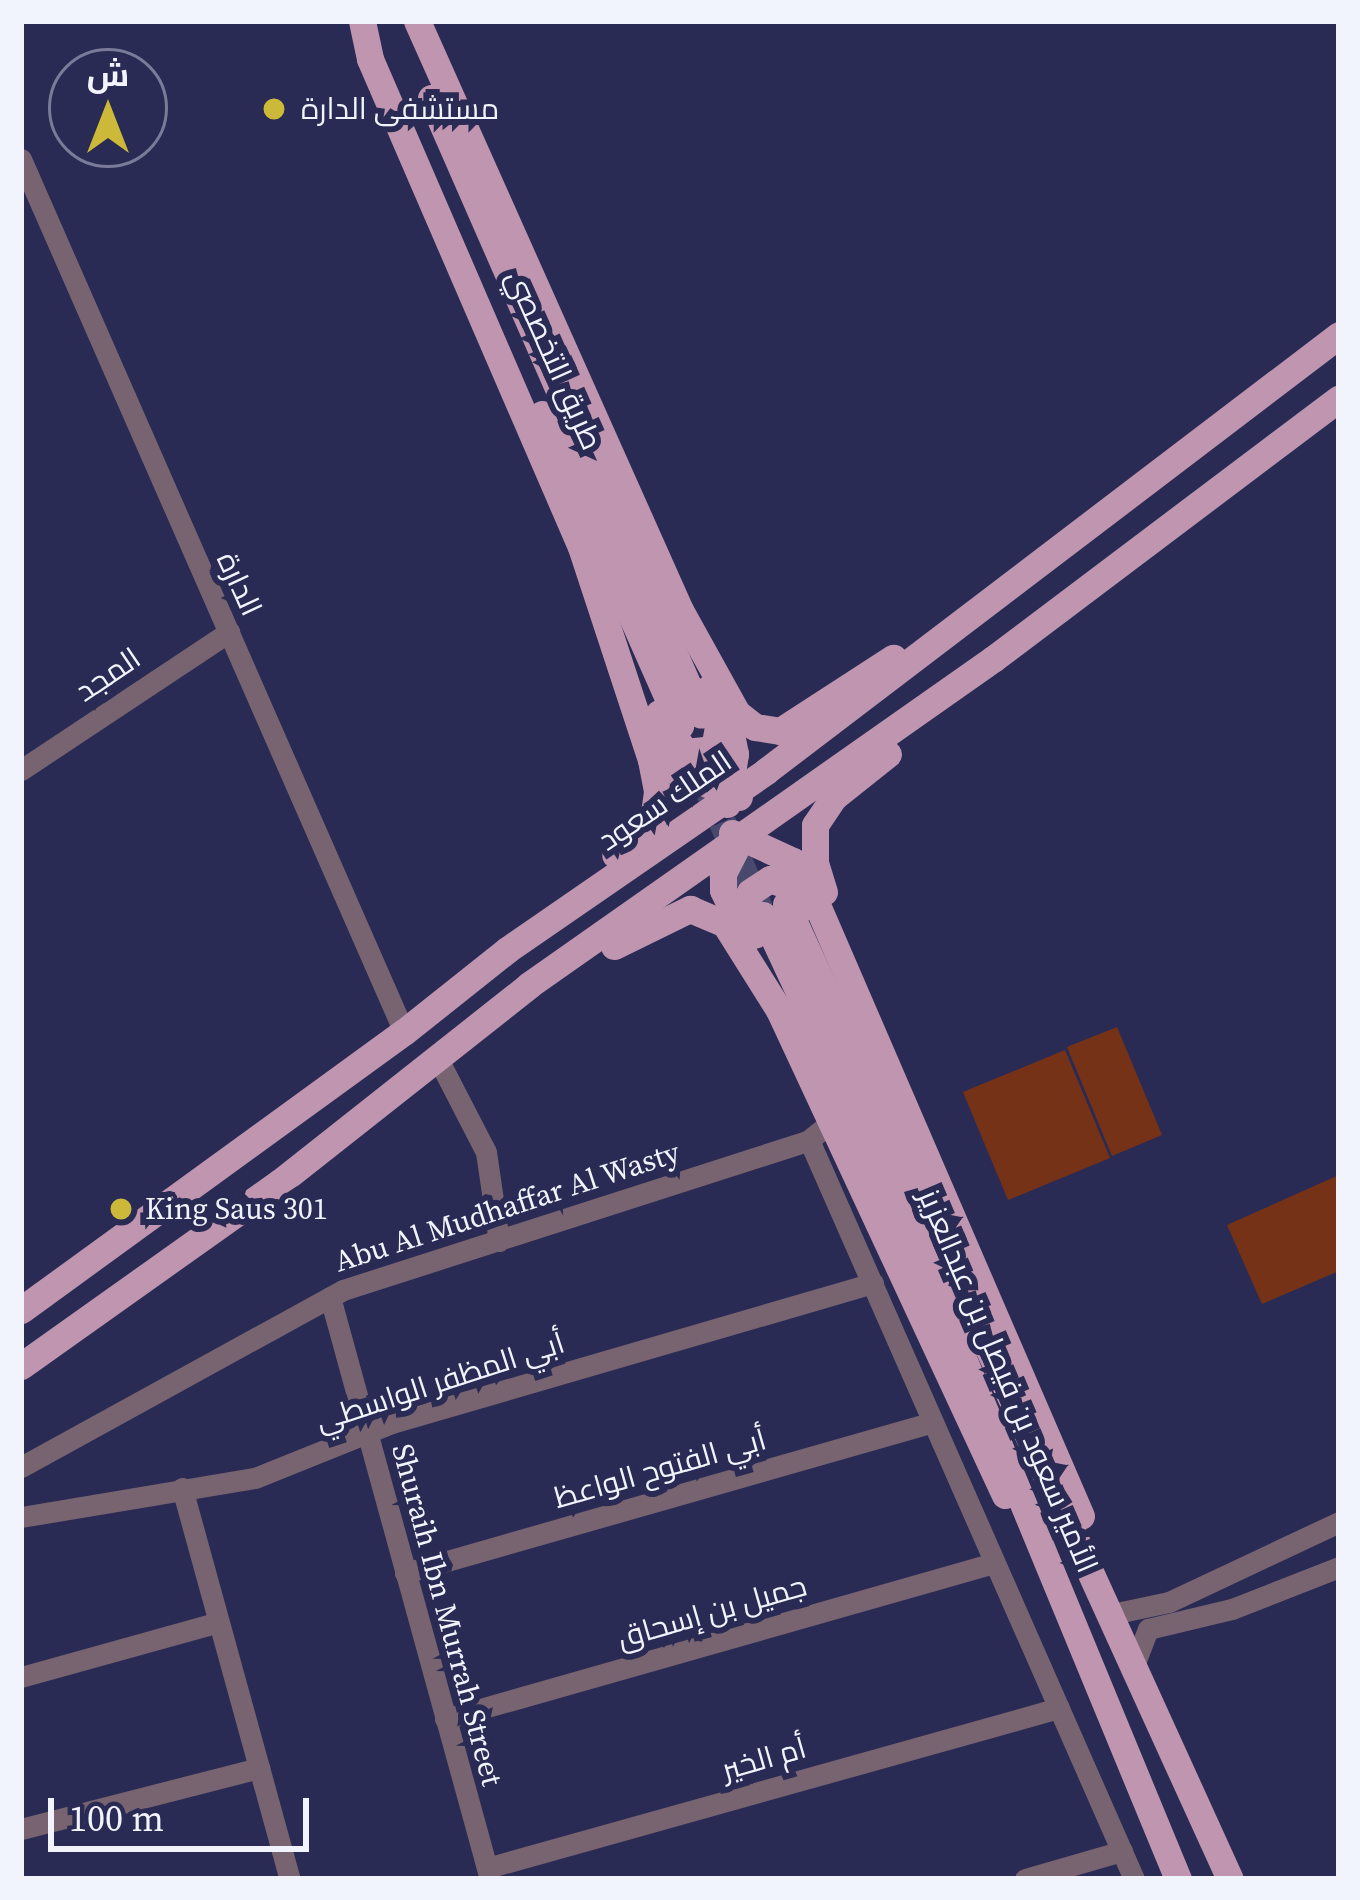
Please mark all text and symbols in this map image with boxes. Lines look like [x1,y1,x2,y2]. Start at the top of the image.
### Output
north arrow [48,48,168,168]
text: ش [87,52,129,97]
place label: مستشفى الدارة [301,91,499,127]
marker: مستشفى الدارة [258,93,290,125]
street label: طريق التخصصي [498,264,610,456]
street label: الدارة [209,547,269,621]
street label: المجد [69,640,147,710]
street label: الملك سعود [592,743,738,859]
street label: Abu Al Mudhaffar Al Wasty [329,1134,685,1280]
street label: الأمير سعود بن فيصل بن عبدالعزيز [911,1184,1105,1578]
place label: King Saus 301 [145,1191,328,1227]
marker: King Saus 301 [108,1196,134,1222]
street label: أبي المظفر الواسطي [311,1325,569,1439]
street label: أبي الفتوح الواعظ [550,1422,770,1516]
street label: Shuraih Ibn Murrah Street [384,1440,510,1790]
street label: جميل بن إسحاق [613,1568,811,1656]
street label: أم الخير [718,1730,810,1788]
scale bar [54,1774,315,1848]
text: 100 m [69,1794,164,1843]

